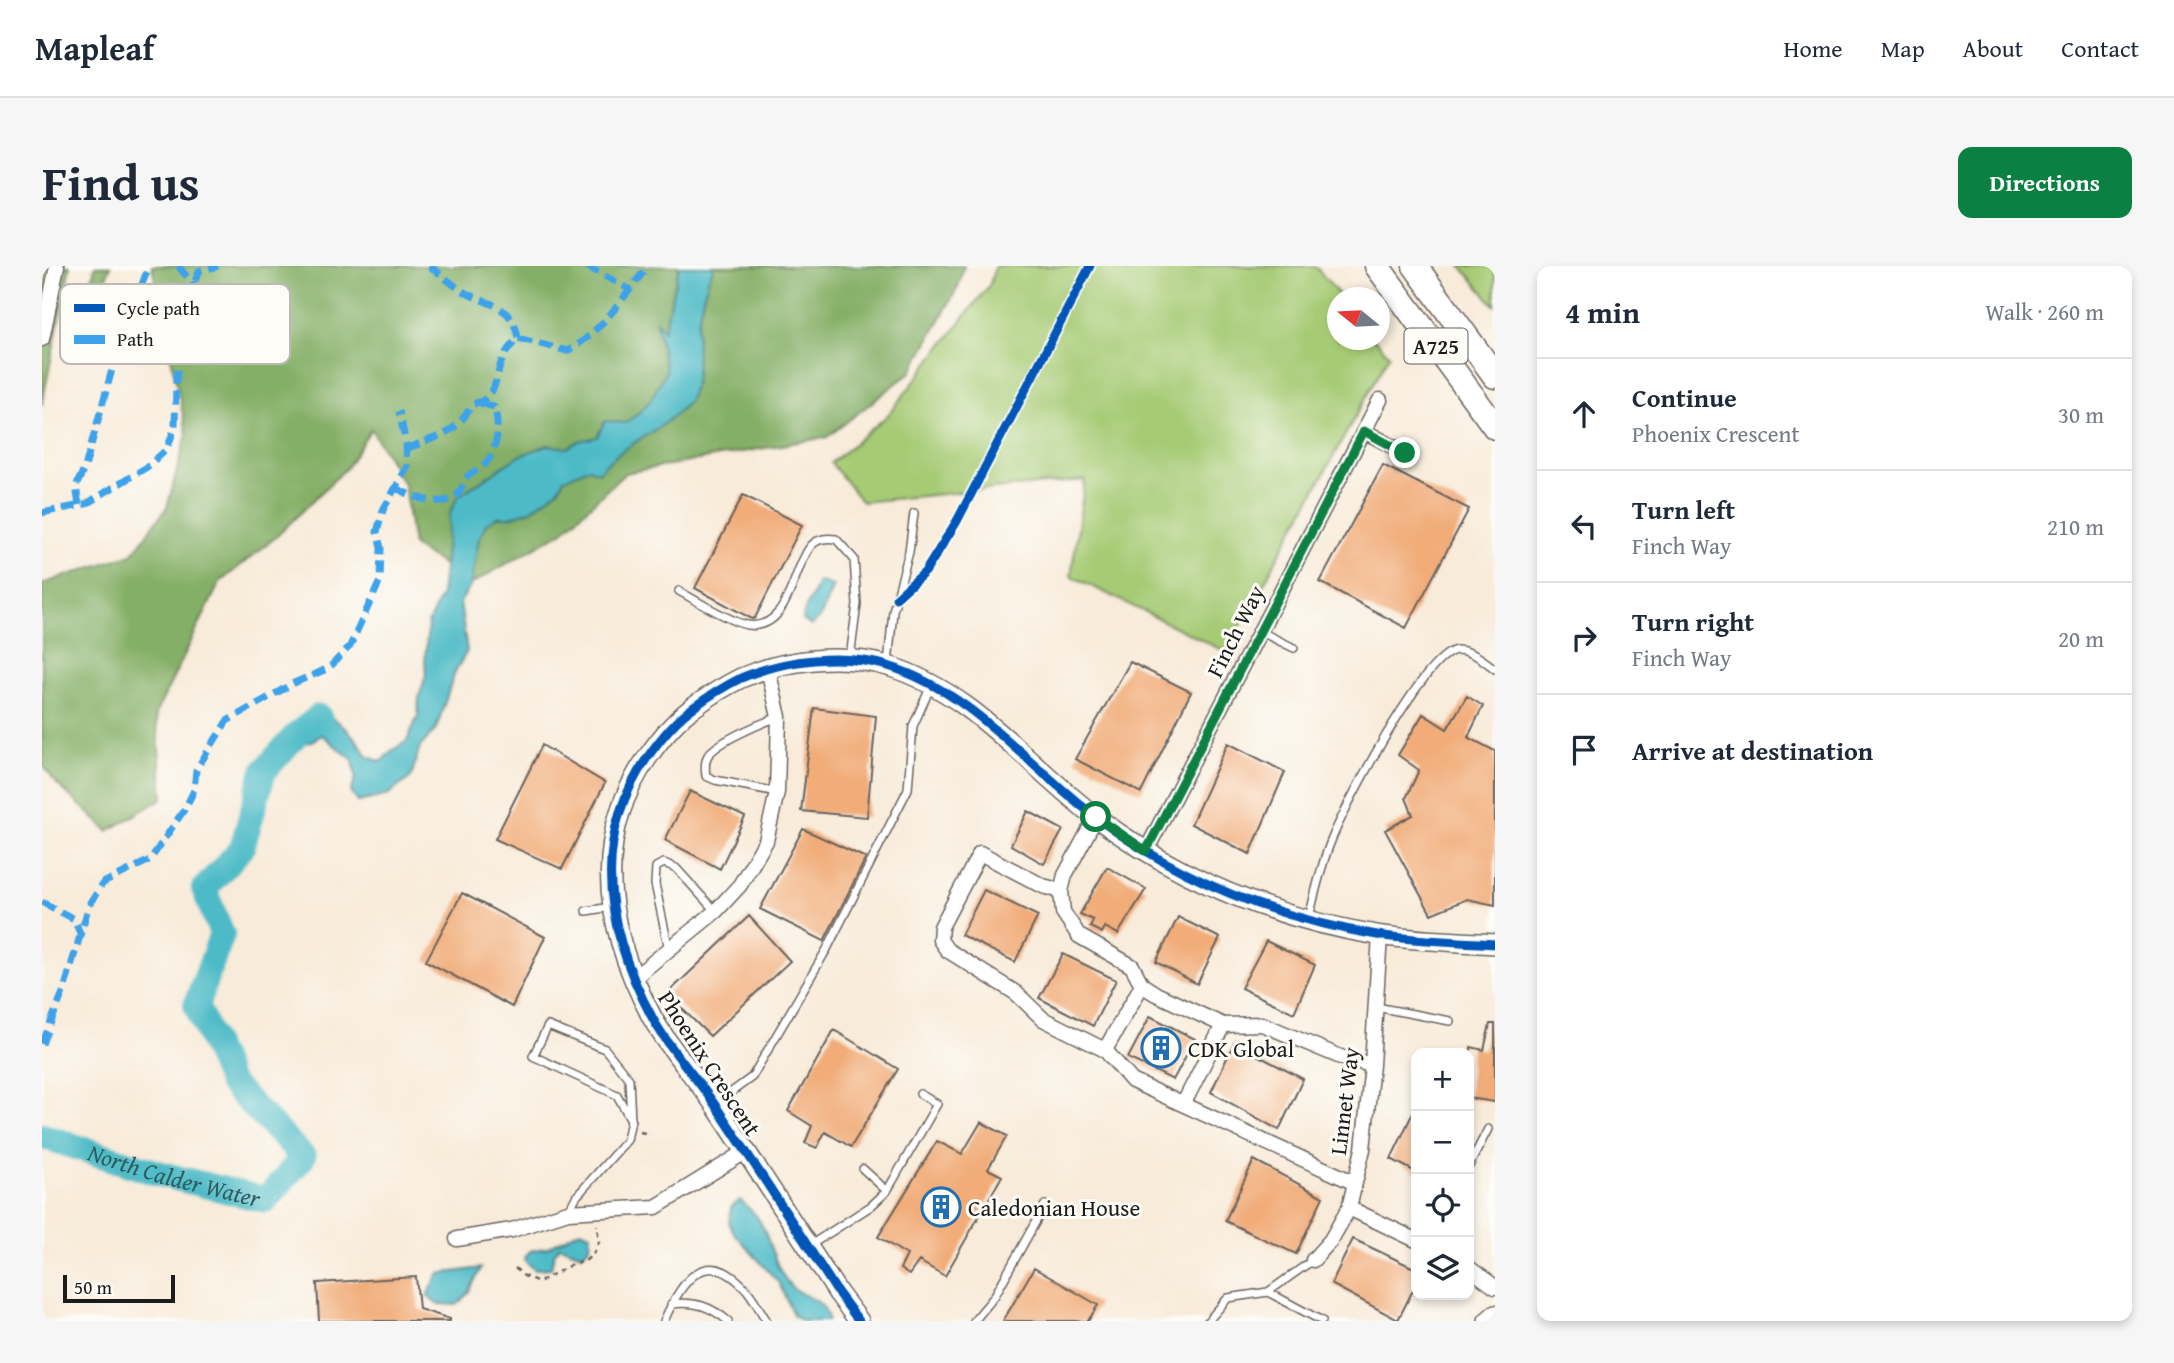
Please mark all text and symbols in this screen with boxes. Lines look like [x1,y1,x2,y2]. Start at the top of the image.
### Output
text: Mapleaf [35,24,154,72]
text: Home [1784,31,1843,66]
text: Map [1881,31,1925,66]
text: About [1963,31,2023,66]
text: Contact [2061,31,2139,66]
text: Find us [42,146,200,218]
button: Directions [1958,147,2132,218]
legend [60,284,290,364]
north arrow [1327,287,1390,350]
text: 4 min [1565,290,1640,334]
text: Cycle path [117,294,200,322]
text: Walk · 260 m [1985,295,2104,328]
text: Path [117,325,154,353]
road number: A725 [1404,328,1468,364]
text: Continue [1632,378,1737,417]
icon: ahead [1565,395,1603,433]
text: 30 m [2058,398,2104,431]
text: Phoenix Crescent [1632,417,1800,450]
route end [1389,437,1420,468]
text: Turn left [1632,490,1735,529]
icon: left [1565,507,1603,545]
text: 210 m [2047,510,2104,543]
text: Finch Way [1632,529,1731,562]
street label: Finch Way [1198,579,1273,683]
text: Turn right [1632,602,1754,641]
icon: right [1565,619,1603,657]
text: 20 m [2058,622,2104,655]
text: Finch Way [1632,641,1731,674]
icon: arrive [1565,731,1603,769]
text: Arrive at destination [1632,731,1873,770]
route start [1080,801,1111,832]
street label: Phoenix Crescent [651,984,769,1142]
building icon: CDK Global [1140,1027,1182,1069]
place label: CDK Global [1188,1032,1294,1065]
street label: Linnet Way [1321,1045,1367,1157]
map controls [1411,1048,1474,1300]
button: + [1411,1048,1474,1111]
button: − [1411,1111,1474,1174]
water label: North Calder Water [83,1134,265,1216]
button: locate [1411,1174,1474,1237]
building icon: Caledonian House [920,1186,962,1228]
place label: Caledonian House [968,1191,1140,1224]
button: layers [1411,1237,1474,1300]
scale bar [63,1272,175,1304]
text: 50 m [74,1273,112,1301]

